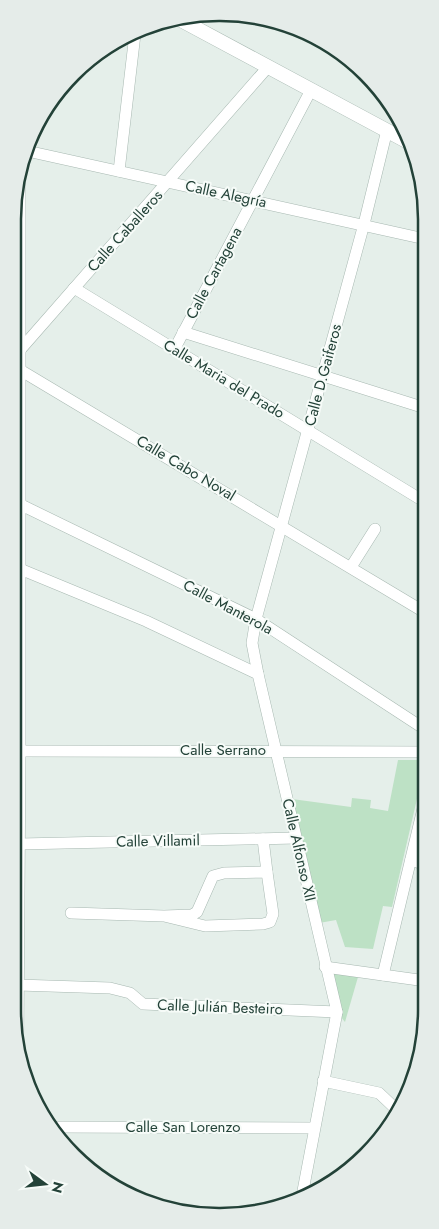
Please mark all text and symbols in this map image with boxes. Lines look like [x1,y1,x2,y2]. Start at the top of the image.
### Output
street label: Calle Alegría [183,175,269,213]
street label: Calle Caballeros [82,185,168,277]
street label: Calle Cartagena [180,223,248,323]
street label: Calle D.Gaiferos [299,322,347,428]
street label: Calle Maria del Prado [159,334,289,424]
street label: Calle Cabo Noval [132,430,240,506]
street label: Calle Manterola [179,574,277,640]
street label: Calle Serrano [180,739,266,761]
street label: Calle Alfonso XII [277,797,321,903]
street label: Calle Villamil [116,829,200,853]
street label: Calle Julián Besteiro [157,994,283,1020]
street label: Calle San Lorenzo [126,1116,240,1138]
north arrow [20,1159,70,1209]
text: N [46,1179,69,1195]

